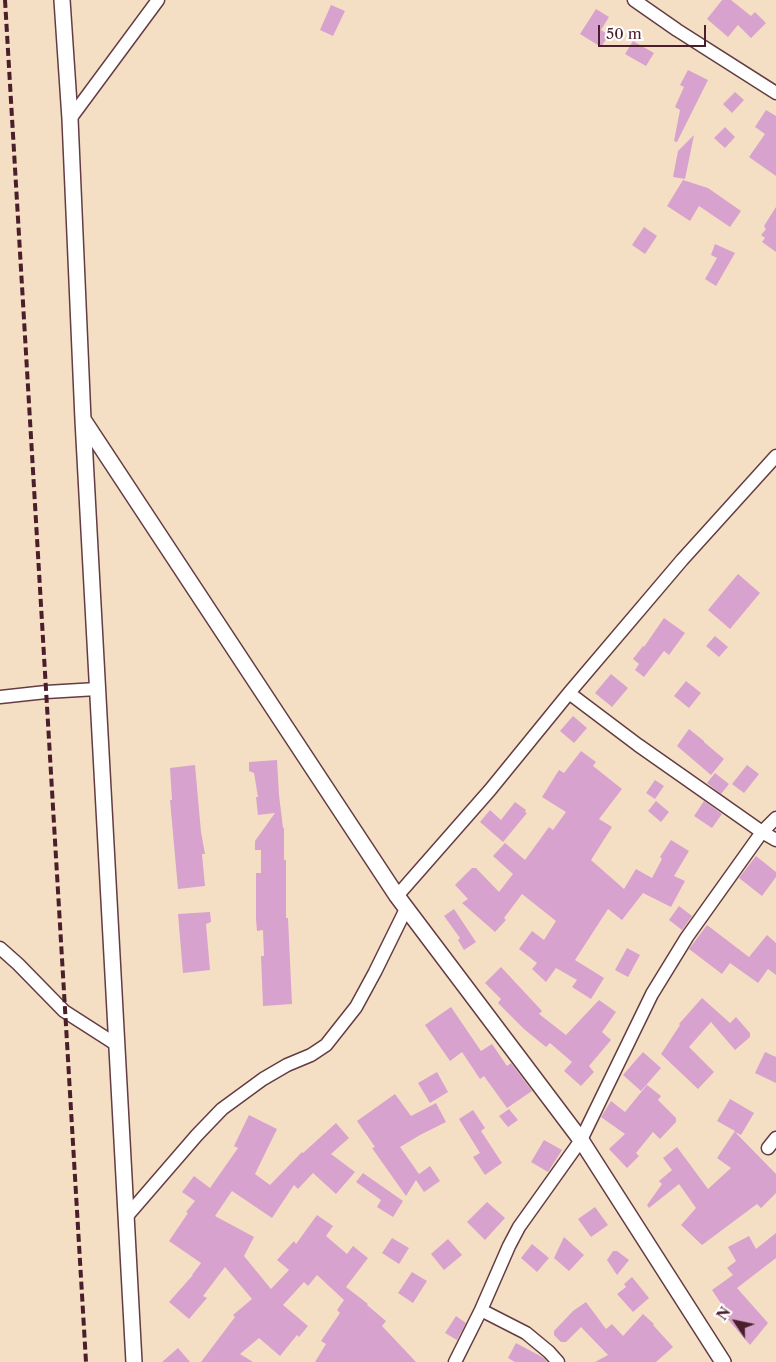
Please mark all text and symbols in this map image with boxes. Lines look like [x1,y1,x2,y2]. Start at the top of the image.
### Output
scale bar [601,15,708,47]
text: 50 m [606,24,642,43]
north arrow [711,1297,761,1347]
text: N [713,1304,734,1324]

